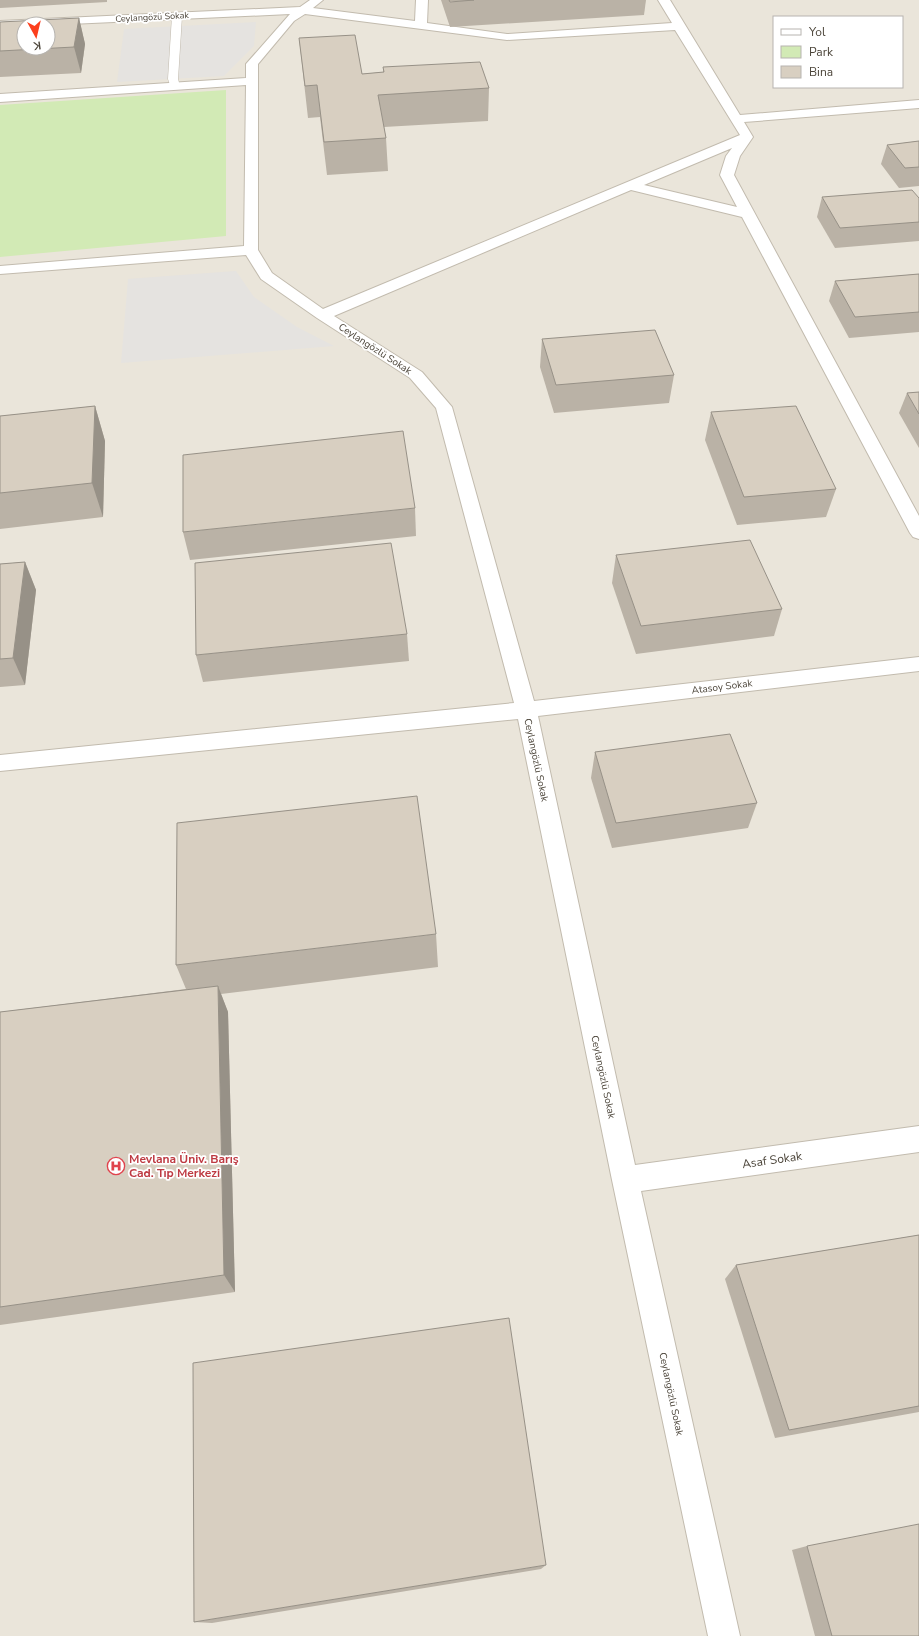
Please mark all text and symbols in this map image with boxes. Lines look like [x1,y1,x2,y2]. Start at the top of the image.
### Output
street label: Ceylangözü Sokak [115,9,190,25]
north arrow [16,16,56,56]
legend [773,16,903,88]
text: Yol [808,24,826,40]
text: K [32,37,42,53]
text: Park [809,44,834,60]
text: Bina [809,64,833,80]
street label: Ceylangözlü Sokak [336,320,415,379]
street label: Atasoy Sokak [691,676,754,698]
street label: Ceylangözlü Sokak [520,717,552,804]
street label: Ceylangözlü Sokak [587,1034,619,1121]
street label: Asaf Sokak [741,1148,804,1172]
place label: Mevlana Üniv. Barış Cad. Tıp Merkezi [129,1151,239,1181]
hospital icon: Mevlana Üniv. Barış Cad. Tıp Merkezi [106,1156,126,1176]
street label: Ceylangözlü Sokak [655,1351,687,1438]

